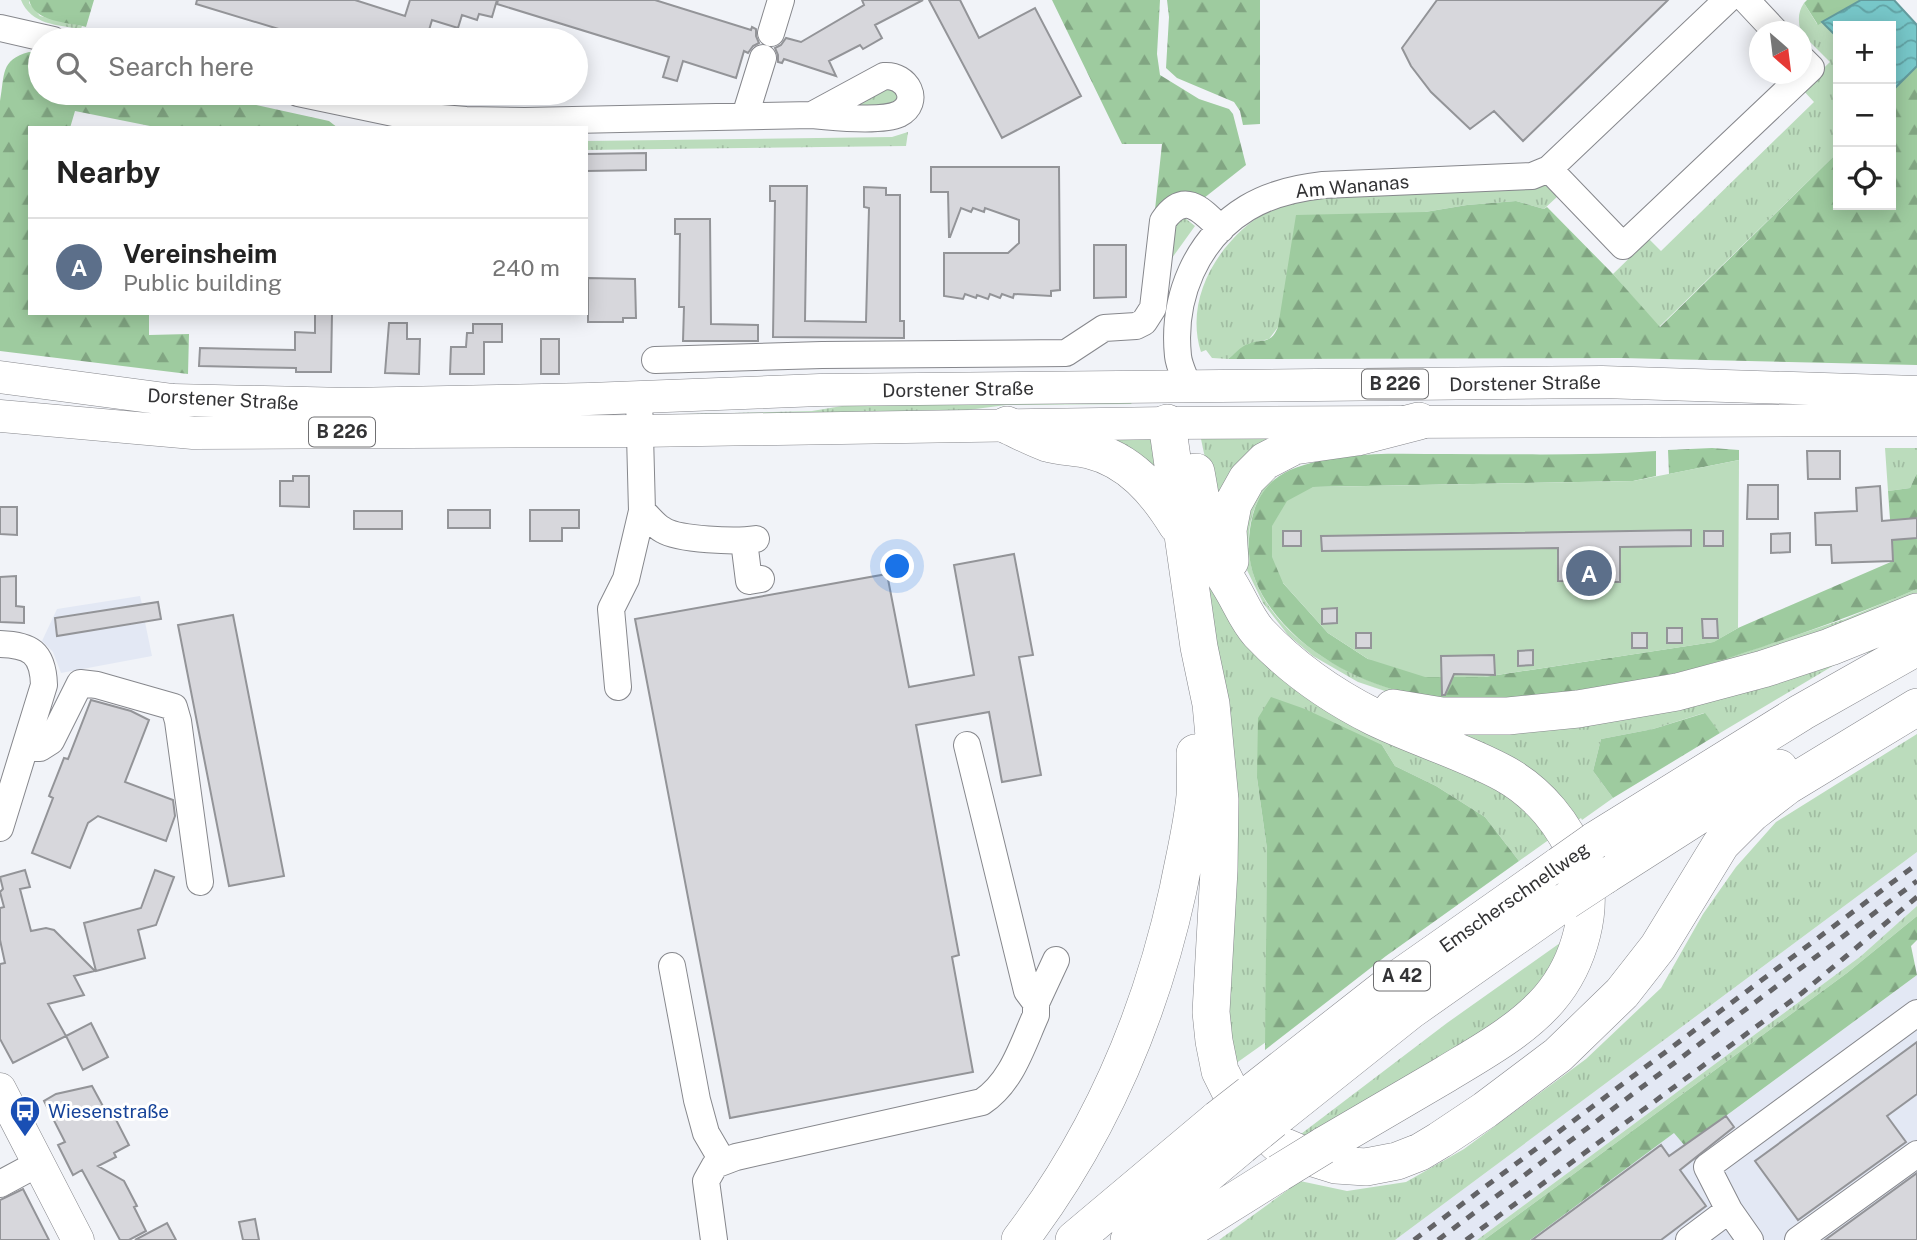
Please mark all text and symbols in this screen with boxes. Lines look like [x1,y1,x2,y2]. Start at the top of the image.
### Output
north arrow [1749,21,1812,84]
map controls [1833,21,1896,210]
button: + [1833,21,1896,84]
search box [28,28,588,105]
icon: search [52,48,90,86]
text: Search here [108,51,254,82]
button: − [1833,84,1896,147]
button: locate [1833,147,1896,210]
text: Nearby [56,154,160,190]
street label: Am Wananas [1294,170,1410,202]
text: Vereinsheim [123,238,277,269]
text: A [71,254,87,281]
text: 240 m [492,254,560,281]
text: Public building [123,269,282,296]
road number: B 226 [1362,370,1428,398]
street label: Dorstener Straße [1449,371,1601,395]
street label: Dorstener Straße [882,377,1034,401]
street label: Dorstener Straße [147,384,299,414]
road number: B 226 [309,418,375,446]
pin: A [1566,547,1612,599]
your location [880,549,914,583]
street label: Emscherschnellweg [1435,837,1593,957]
road number: A 42 [1374,961,1430,990]
bus stop icon: Wiesenstraße [8,1094,42,1138]
place label: Wiesenstraße [48,1100,169,1122]

